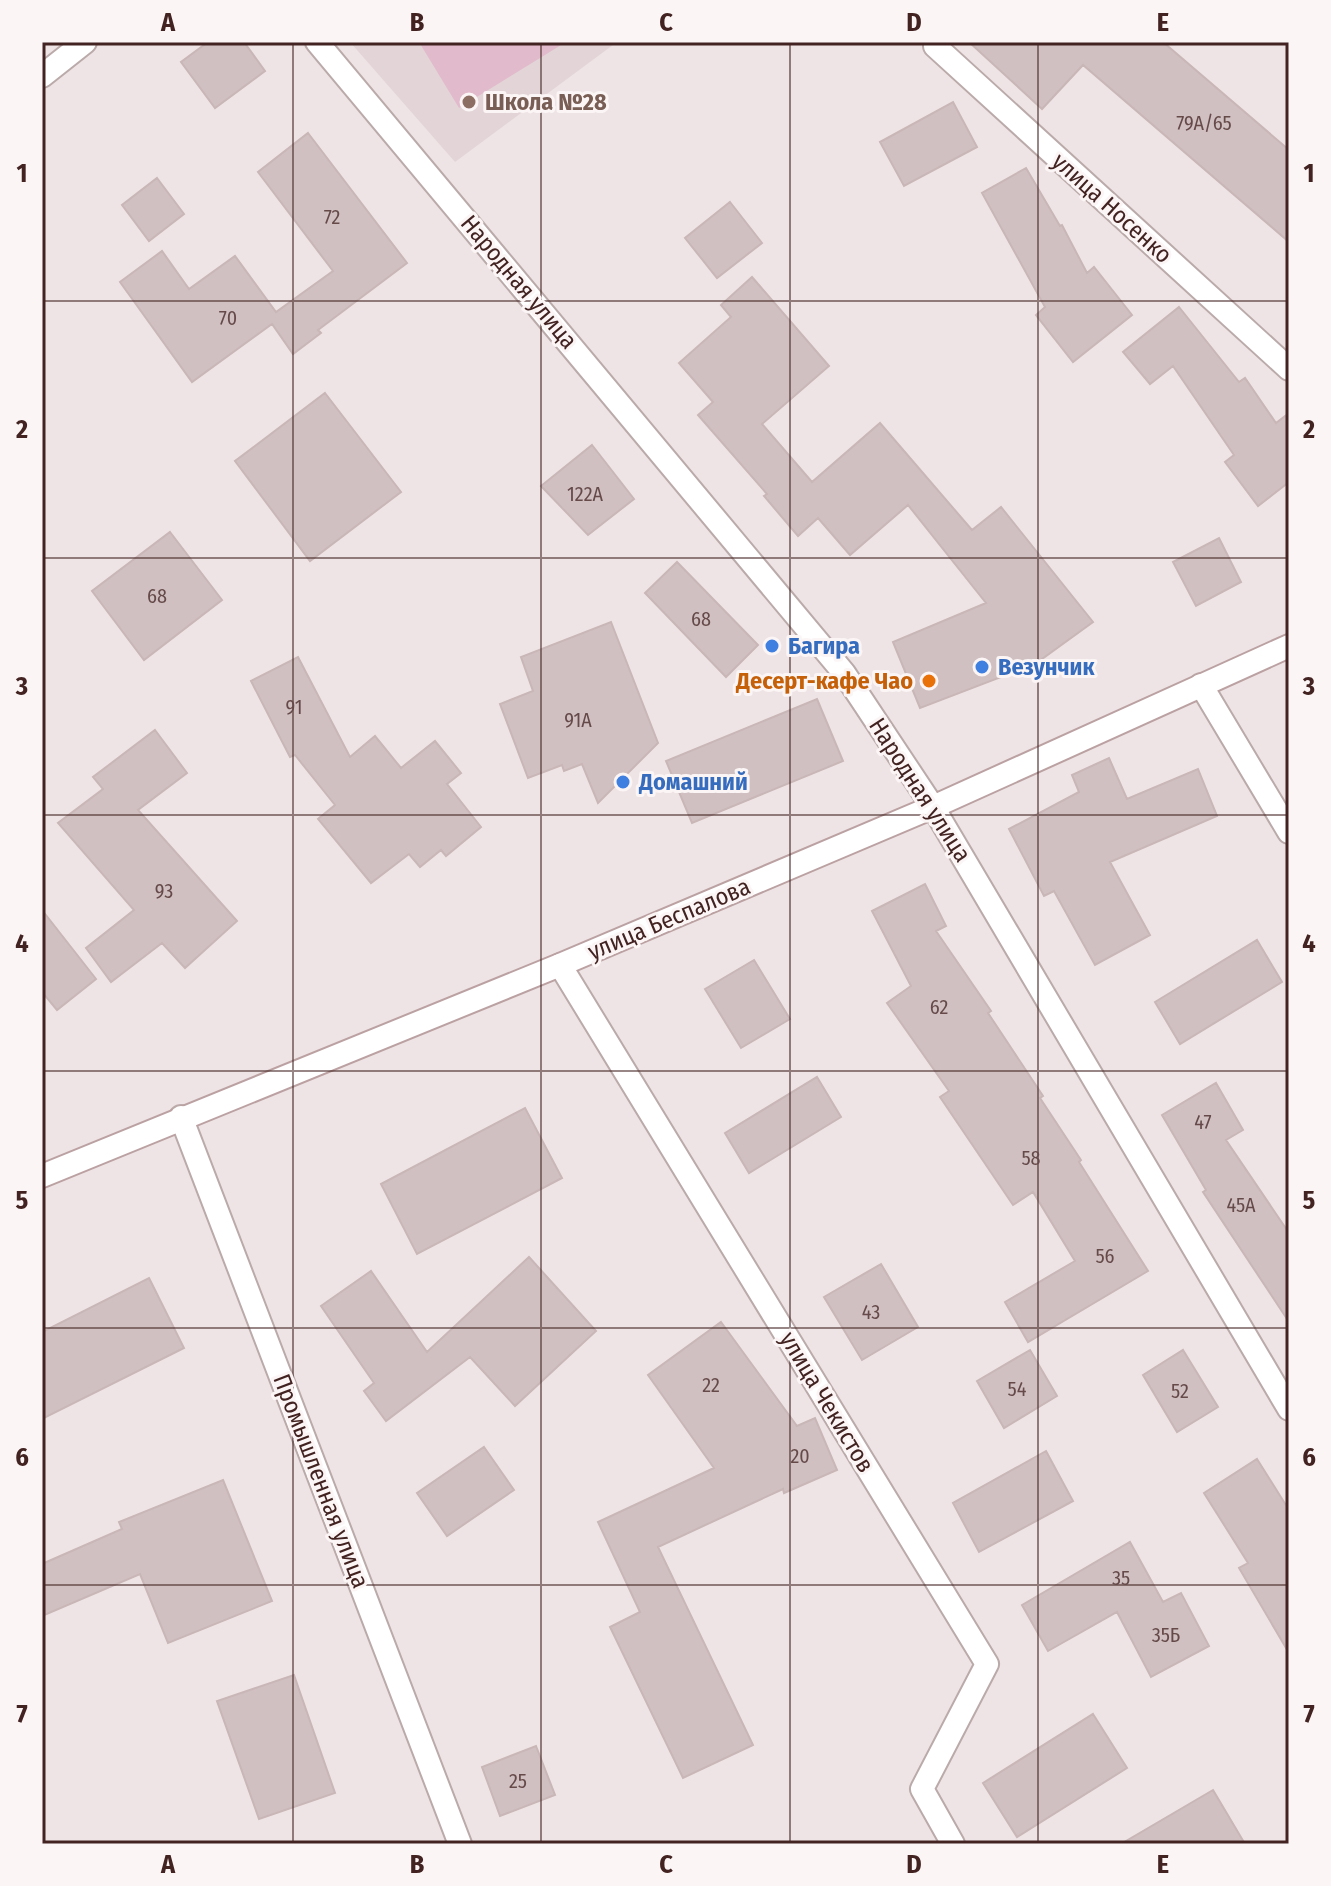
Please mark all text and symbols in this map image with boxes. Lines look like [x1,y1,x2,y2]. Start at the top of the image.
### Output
text: A [160,7,176,38]
text: B [410,7,425,38]
text: C [659,7,673,38]
text: D [906,7,922,38]
text: E [1157,7,1169,38]
place label: Школа №28 [485,88,607,116]
marker: Школа №28 [460,93,478,111]
house number: 79А/65 [1176,111,1232,135]
street label: улица Носенко [1047,147,1177,269]
text: 1 [17,158,28,189]
text: 1 [1304,158,1315,189]
house number: 72 [324,205,341,229]
street label: Народная улица [455,210,583,354]
house number: 70 [219,306,237,330]
text: 2 [15,414,28,445]
text: 2 [1302,414,1315,445]
house number: 122А [567,482,603,506]
house number: 68 [147,584,167,608]
house number: 68 [691,607,711,631]
place label: Багира [788,632,860,660]
marker: Багира [763,637,781,655]
place label: Везунчик [998,653,1095,681]
marker: Везунчик [973,658,991,676]
place label: Десерт-кафе Чао [735,667,913,695]
text: 3 [15,671,28,702]
text: 3 [1302,671,1315,702]
marker: Десерт-кафе Чао [920,672,938,690]
house number: 91 [285,695,303,719]
house number: 91А [564,708,592,732]
street label: Народная улица [863,713,977,867]
place label: Домашний [638,768,748,796]
marker: Домашний [614,773,632,791]
street label: улица Беспалова [584,872,754,966]
house number: 93 [155,879,173,903]
text: 4 [15,928,29,959]
text: 4 [1302,928,1316,959]
house number: 62 [930,995,948,1019]
house number: 47 [1194,1110,1212,1134]
house number: 58 [1021,1146,1041,1170]
text: 5 [16,1185,29,1216]
text: 5 [1303,1185,1316,1216]
house number: 45А [1226,1193,1256,1217]
house number: 56 [1095,1244,1115,1268]
house number: 43 [862,1300,880,1324]
street label: улица Чекистов [774,1327,880,1477]
street label: Промышленная улица [267,1370,375,1592]
house number: 22 [702,1373,720,1397]
house number: 54 [1008,1377,1027,1401]
house number: 52 [1171,1379,1189,1403]
text: 6 [15,1442,29,1473]
text: 6 [1302,1442,1316,1473]
house number: 20 [790,1444,810,1468]
house number: 35 [1112,1566,1130,1590]
house number: 35Б [1152,1623,1180,1647]
text: 7 [16,1699,28,1730]
text: 7 [1303,1699,1315,1730]
house number: 25 [509,1769,527,1793]
text: A [160,1849,176,1880]
text: B [410,1849,425,1880]
text: C [659,1849,673,1880]
text: D [906,1849,922,1880]
text: E [1157,1849,1169,1880]

